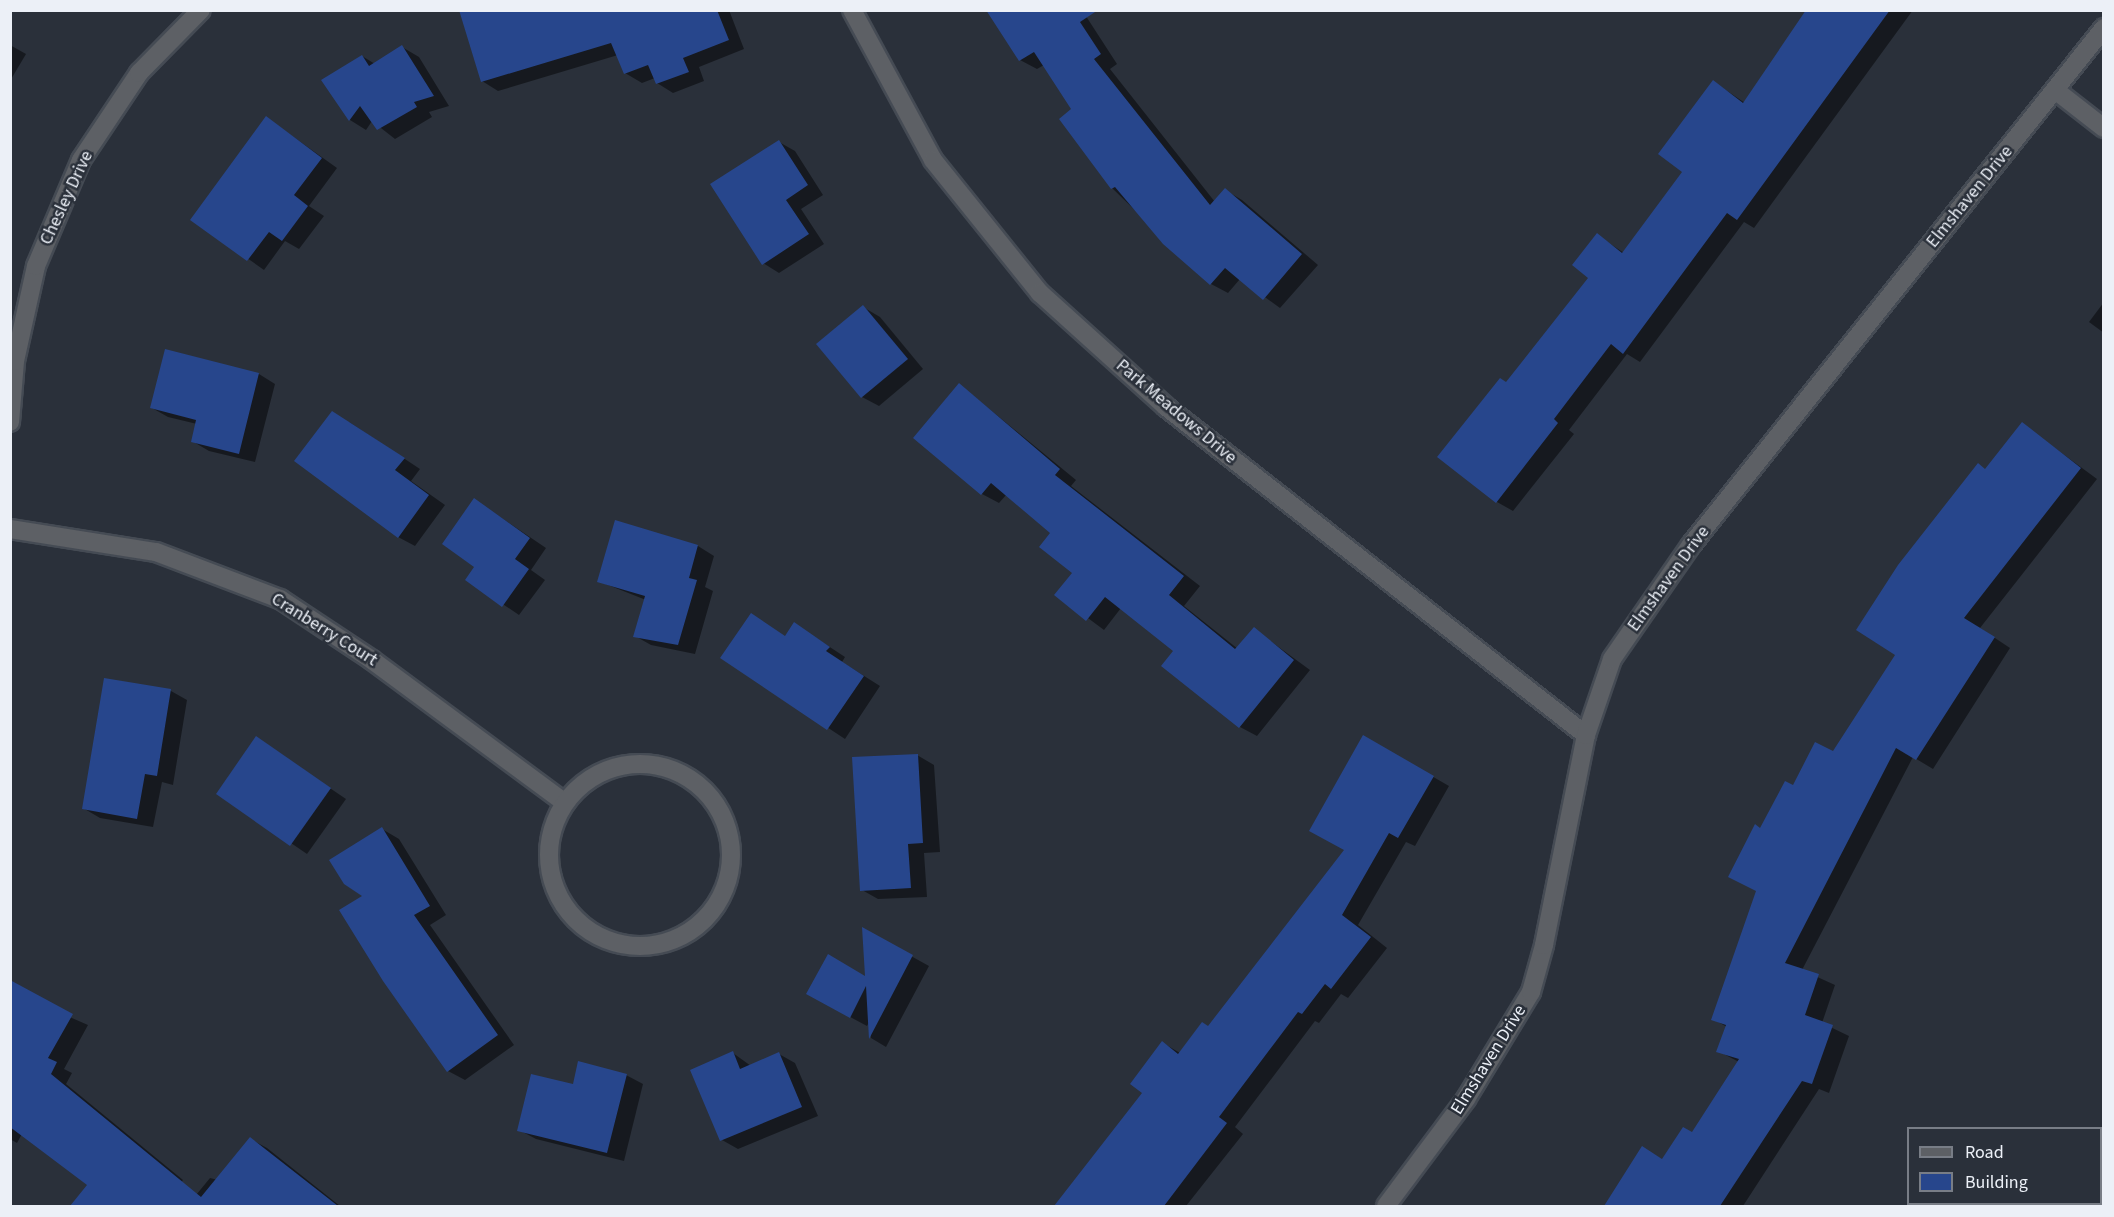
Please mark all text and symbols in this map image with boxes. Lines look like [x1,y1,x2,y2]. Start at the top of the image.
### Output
street label: Elmshaven Drive [1922,142,2018,252]
street label: Chesley Drive [36,148,98,248]
street label: Park Meadows Drive [1111,355,1241,469]
street label: Elmshaven Drive [1623,522,1715,636]
street label: Cranberry Court [267,589,381,671]
street label: Elmshaven Drive [1447,1001,1531,1119]
legend [1907,1127,2102,1205]
text: Road [1965,1140,2004,1165]
text: Building [1965,1170,2028,1195]

